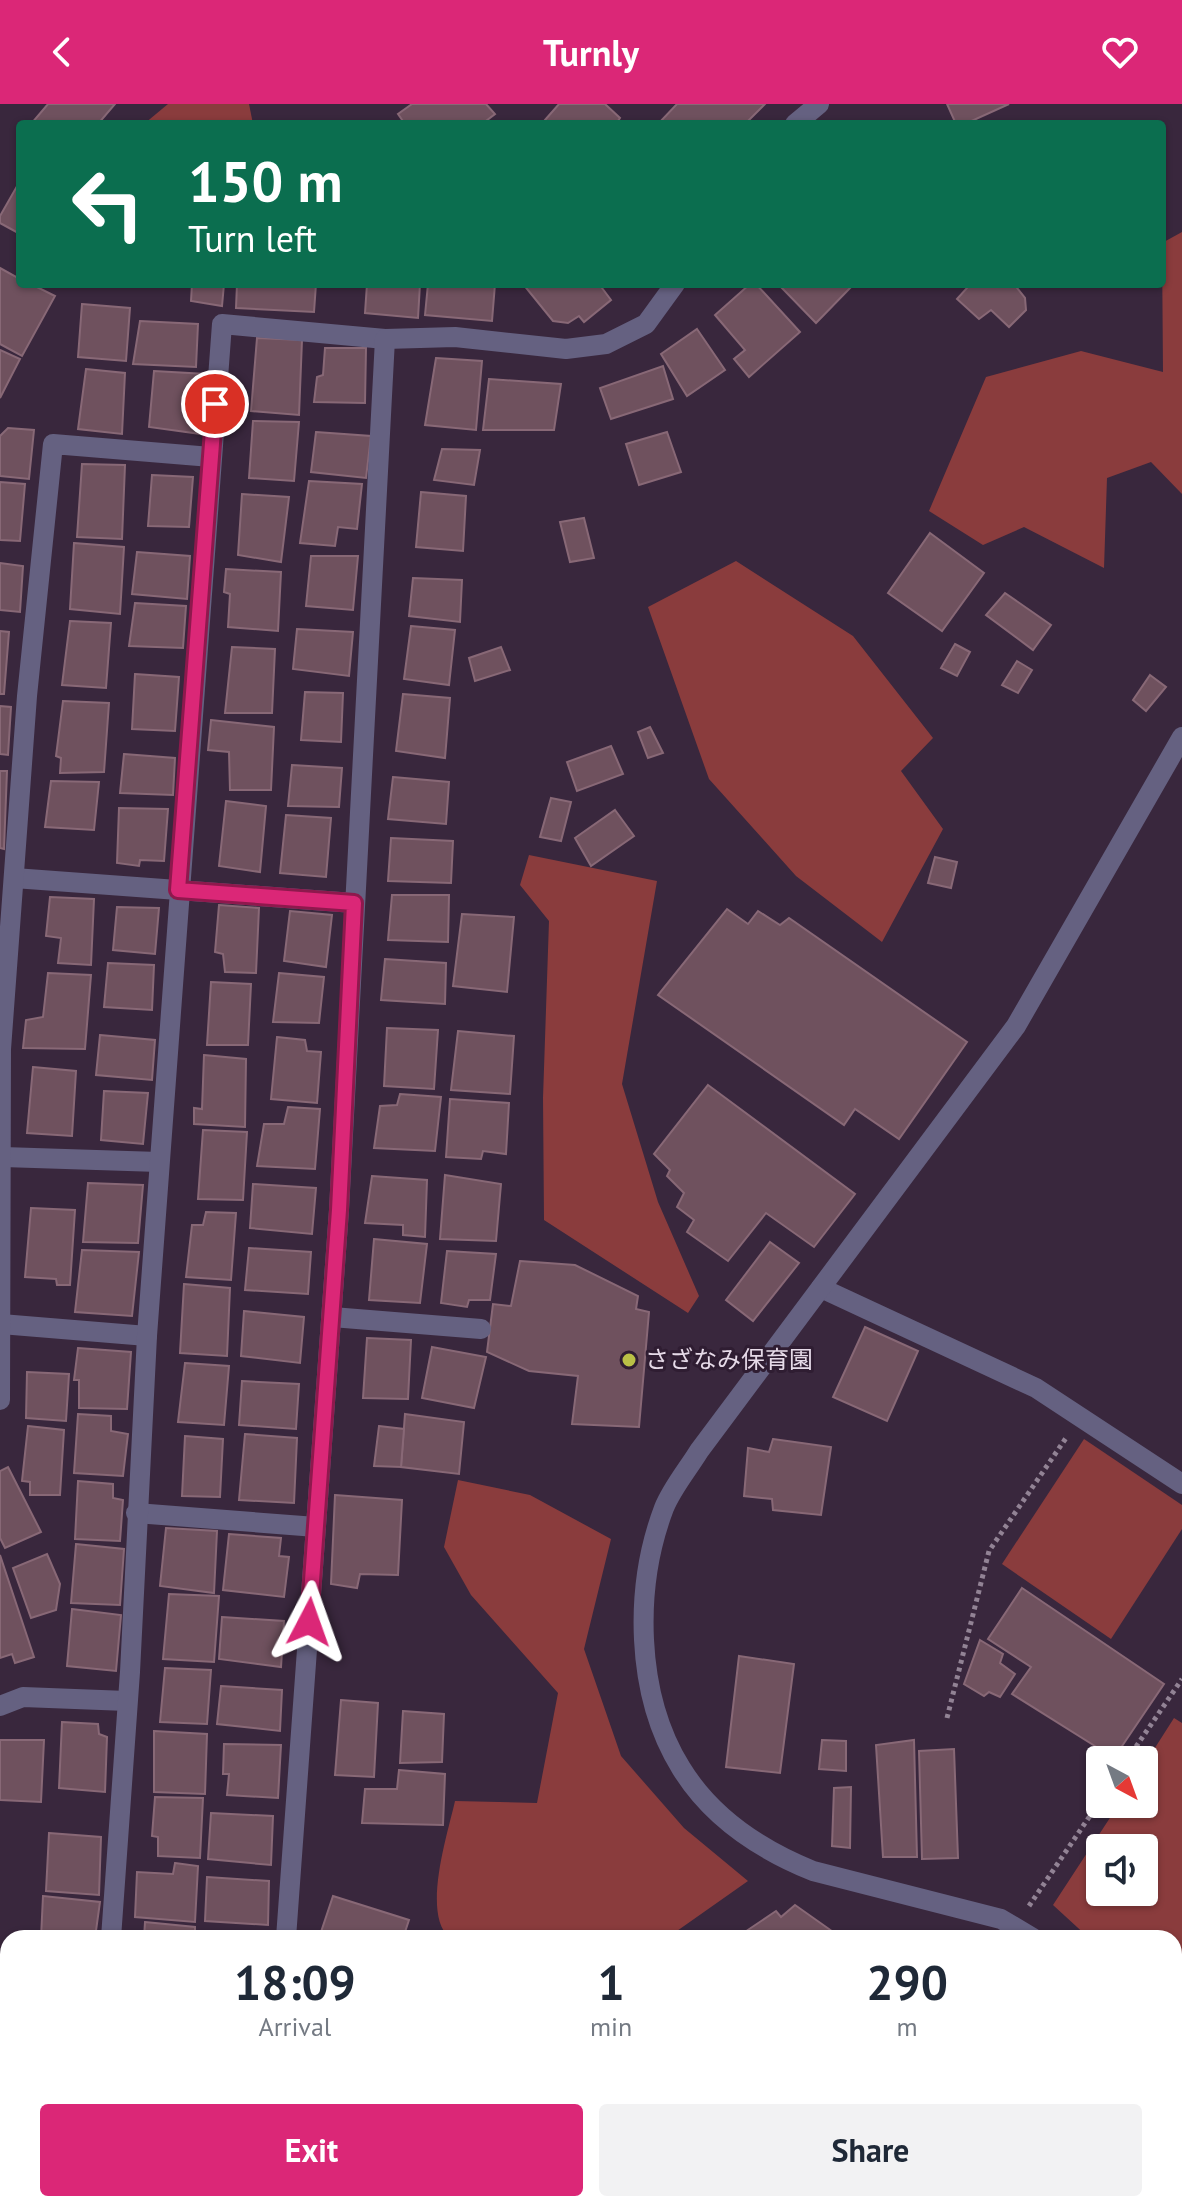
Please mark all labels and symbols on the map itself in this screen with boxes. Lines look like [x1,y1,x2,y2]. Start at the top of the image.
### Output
pin [181,370,249,438]
place label: さざなみ保育園 [645,1344,813,1375]
marker: さざなみ保育園 [620,1351,638,1369]
position arrow [267,1580,351,1664]
north arrow [1086,1746,1158,1818]

